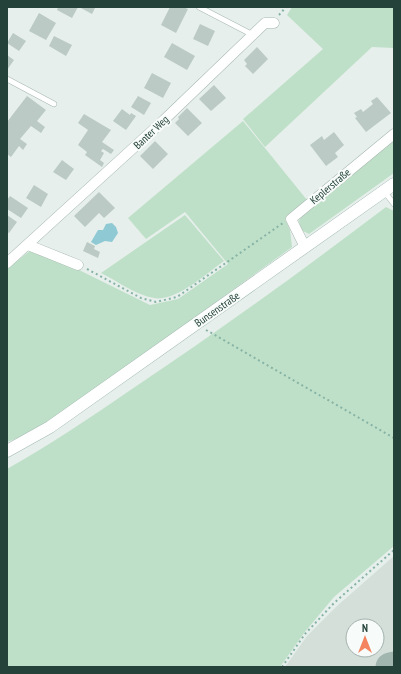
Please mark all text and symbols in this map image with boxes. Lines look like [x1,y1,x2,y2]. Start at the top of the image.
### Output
street label: Banter Weg [130,112,172,152]
street label: Keplerstraße [307,165,353,207]
street label: Bunsenstraße [192,288,243,330]
north arrow [345,618,385,658]
text: N [362,621,368,635]

